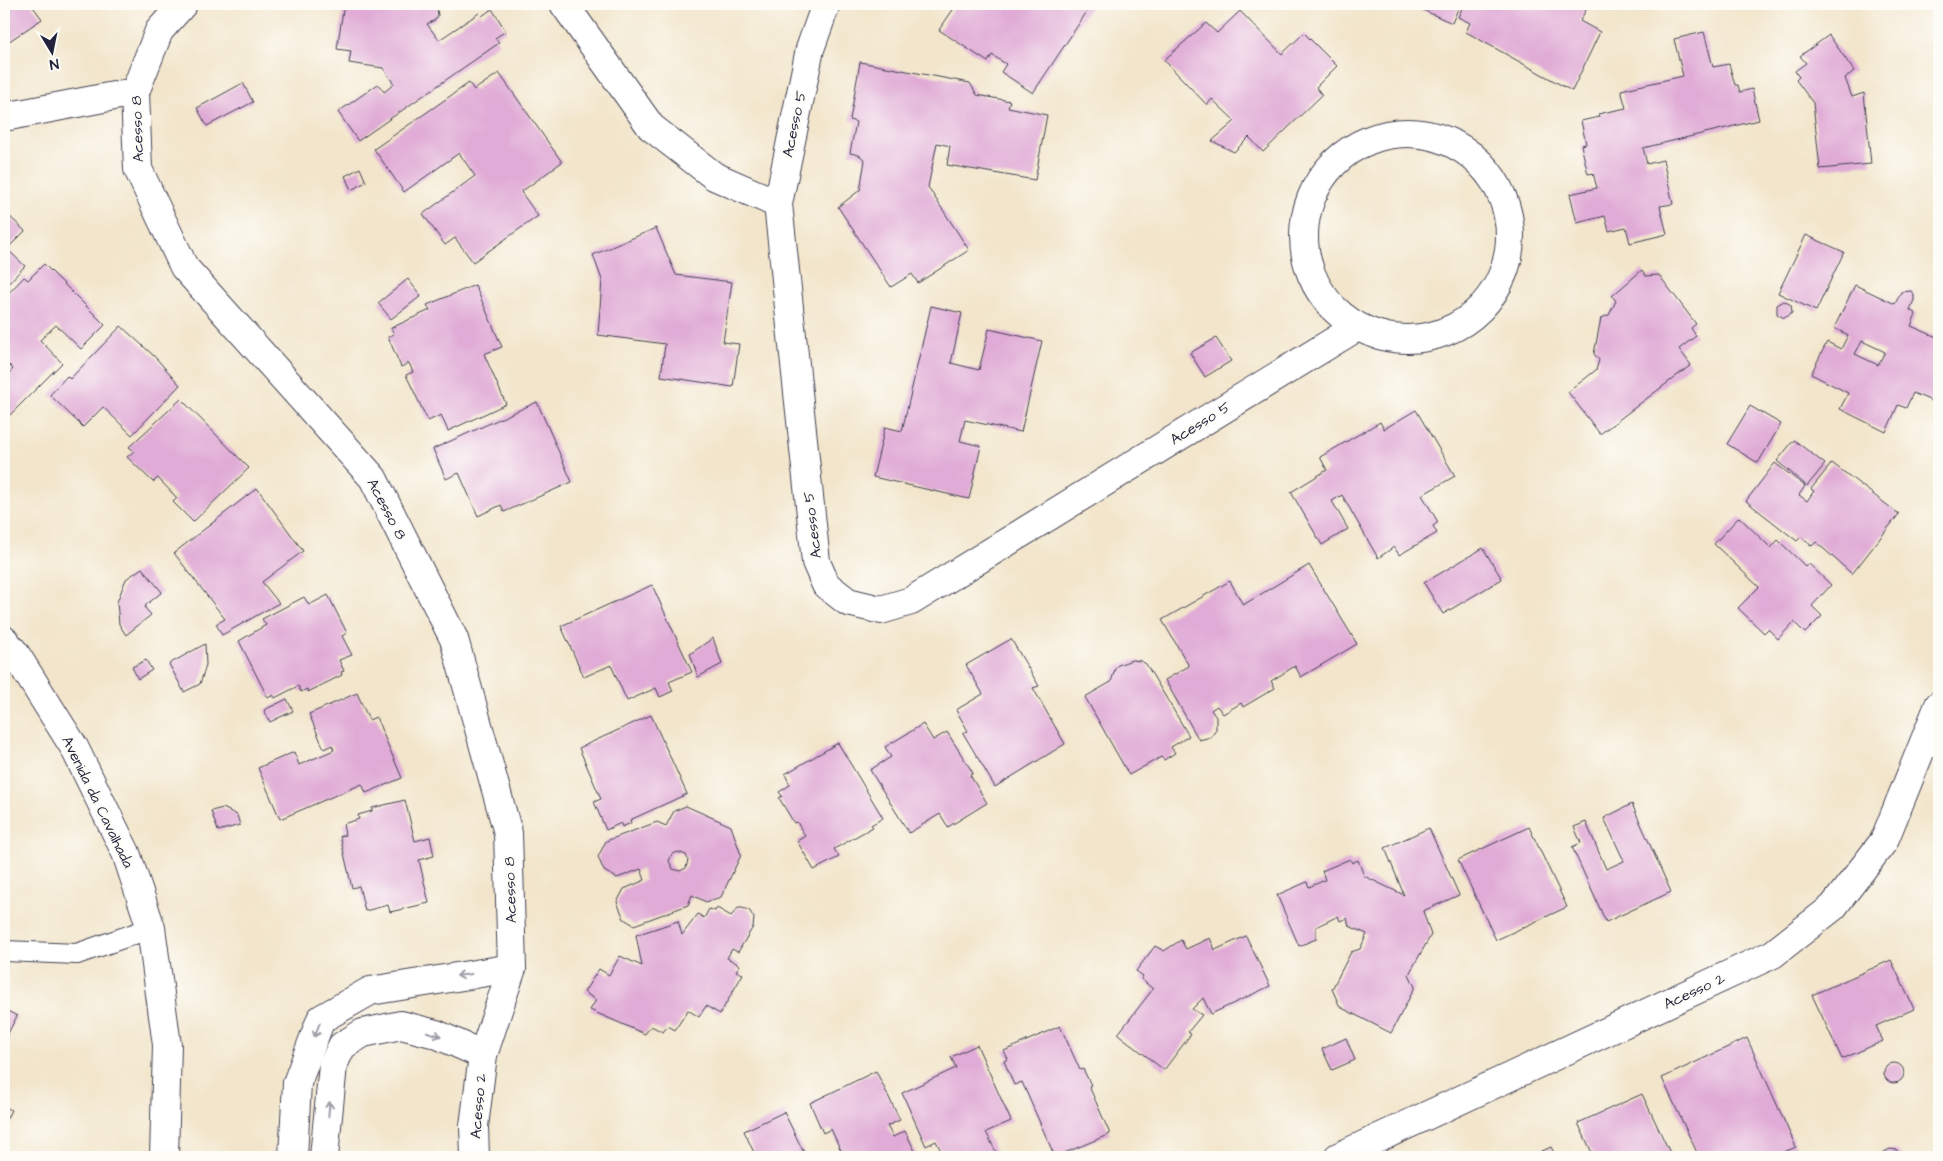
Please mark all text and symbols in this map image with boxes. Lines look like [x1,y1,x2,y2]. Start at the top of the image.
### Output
north arrow [28,28,78,78]
text: N [48,53,60,74]
street label: Acesso 5 [777,89,812,159]
street label: Acesso 8 [126,95,149,163]
street label: Acesso 5 [1166,396,1235,450]
street label: Acesso 8 [362,475,412,544]
street label: Acesso 5 [798,490,827,560]
street label: Avenida da Cavalhada [56,733,139,872]
street label: Acesso 8 [499,856,522,924]
street label: Acesso 2 [1660,968,1729,1015]
one-way arrow [456,971,472,981]
one-way arrow [312,1022,322,1037]
one-way arrow [426,1030,441,1039]
street label: Acesso 2 [465,1072,492,1139]
one-way arrow [324,1101,334,1117]

